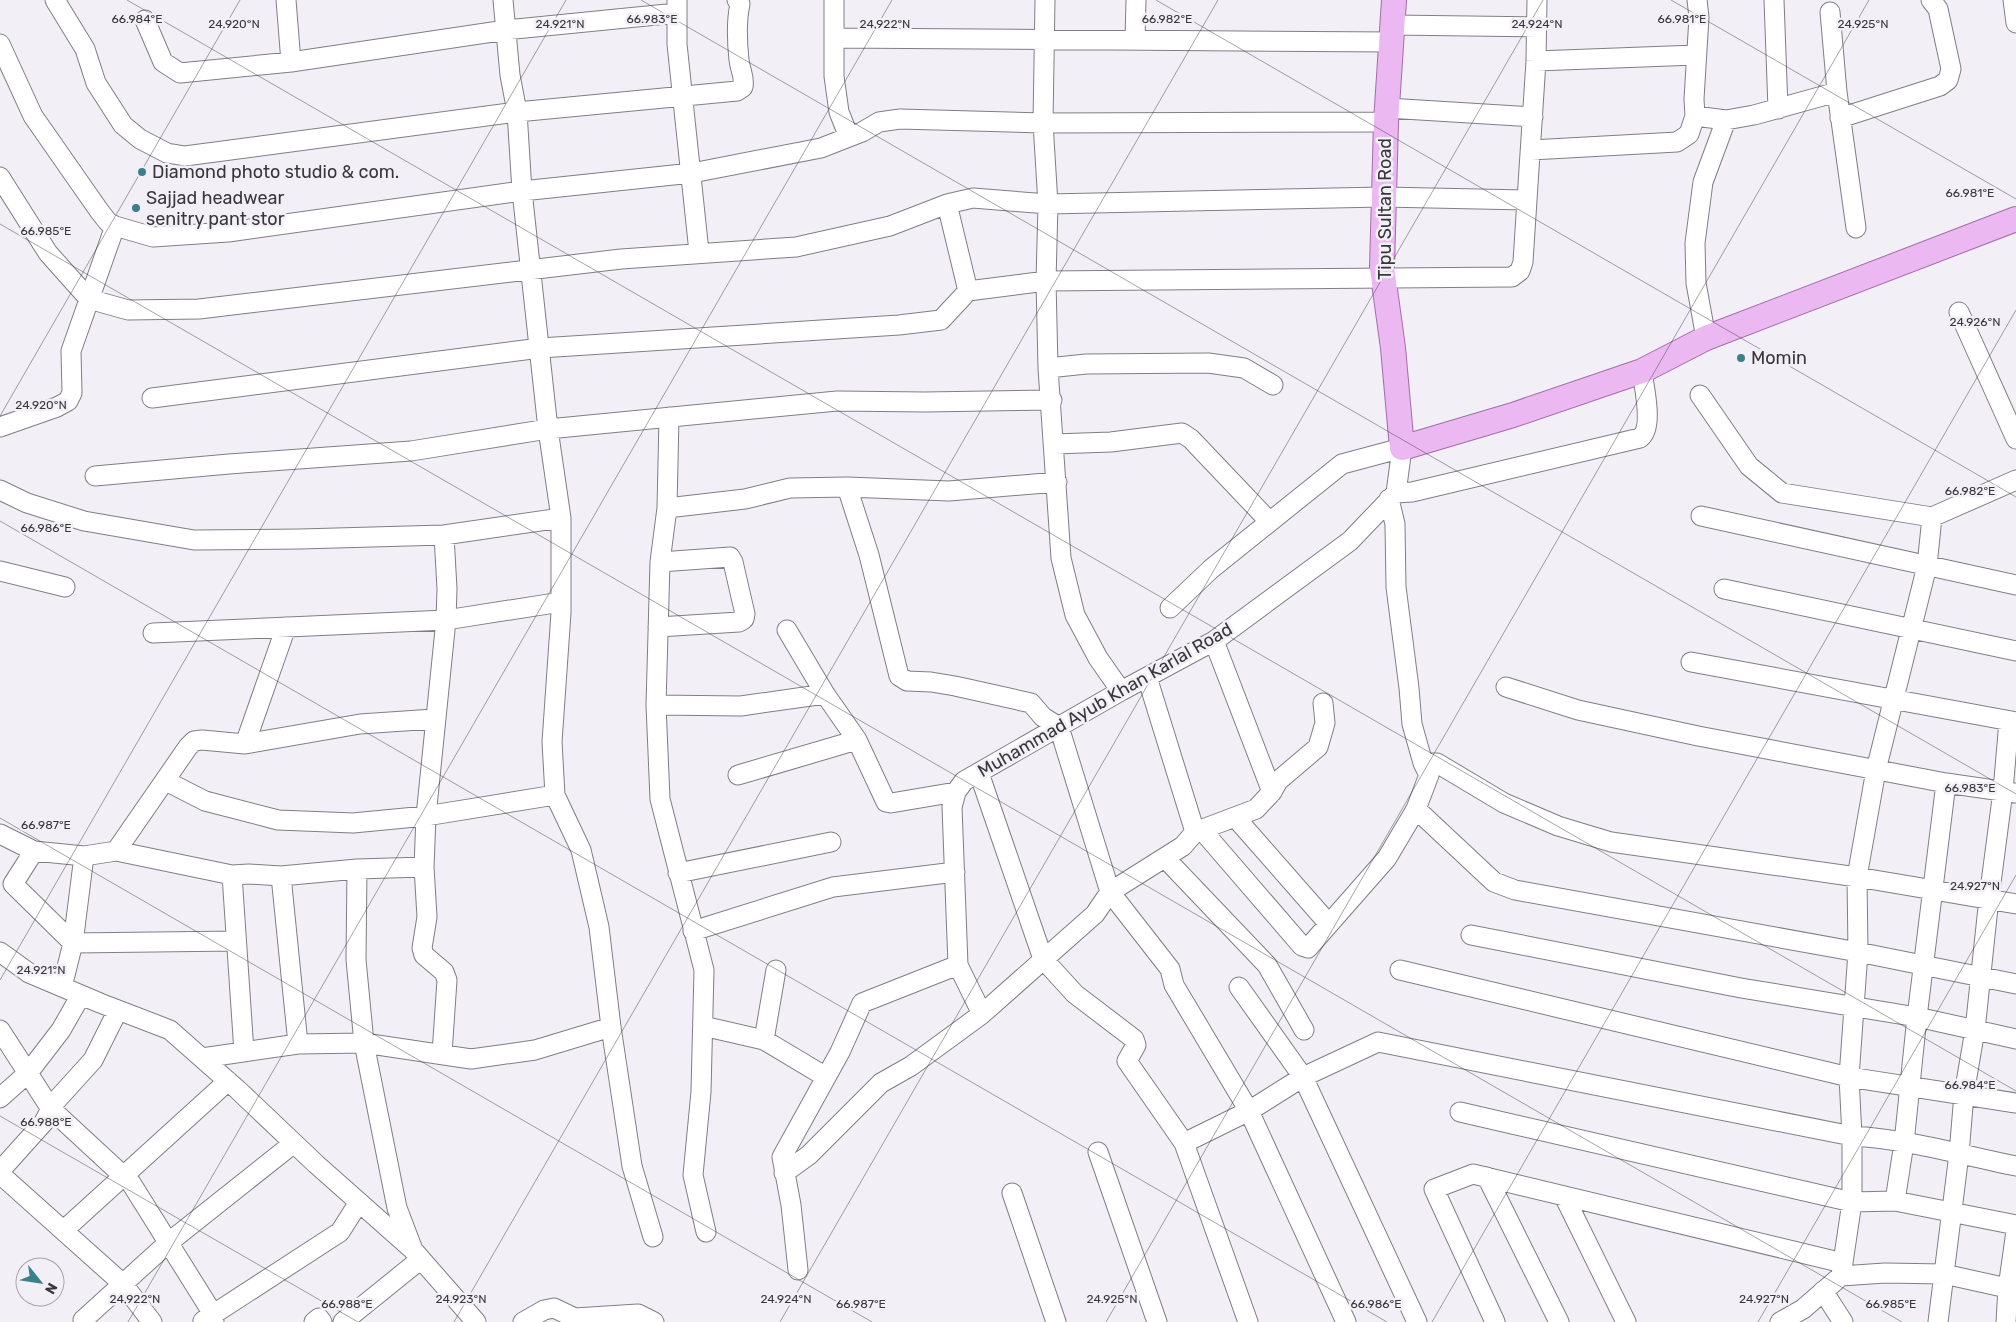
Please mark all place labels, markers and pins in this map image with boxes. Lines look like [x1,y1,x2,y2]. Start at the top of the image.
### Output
place label: Diamond photo studio & com. [152,161,399,183]
marker: Diamond photo studio & com. [136,166,148,178]
place label: Sajjad headwear senitry pant stor [146,187,285,230]
marker: Sajjad headwear senitry pant stor [130,202,142,214]
place label: Momin [1751,347,1807,369]
marker: Momin [1735,352,1747,364]

